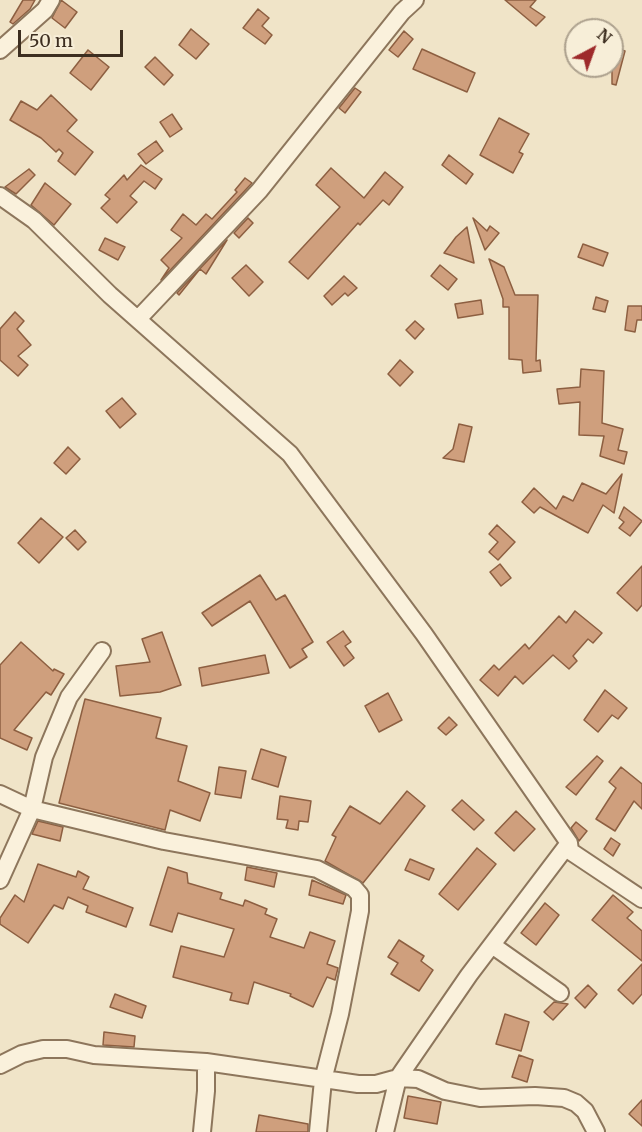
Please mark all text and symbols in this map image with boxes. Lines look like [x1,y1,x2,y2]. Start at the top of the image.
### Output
scale bar [21,18,126,56]
north arrow [564,18,624,78]
text: N [593,24,616,48]
text: 50 m [29,29,73,52]

